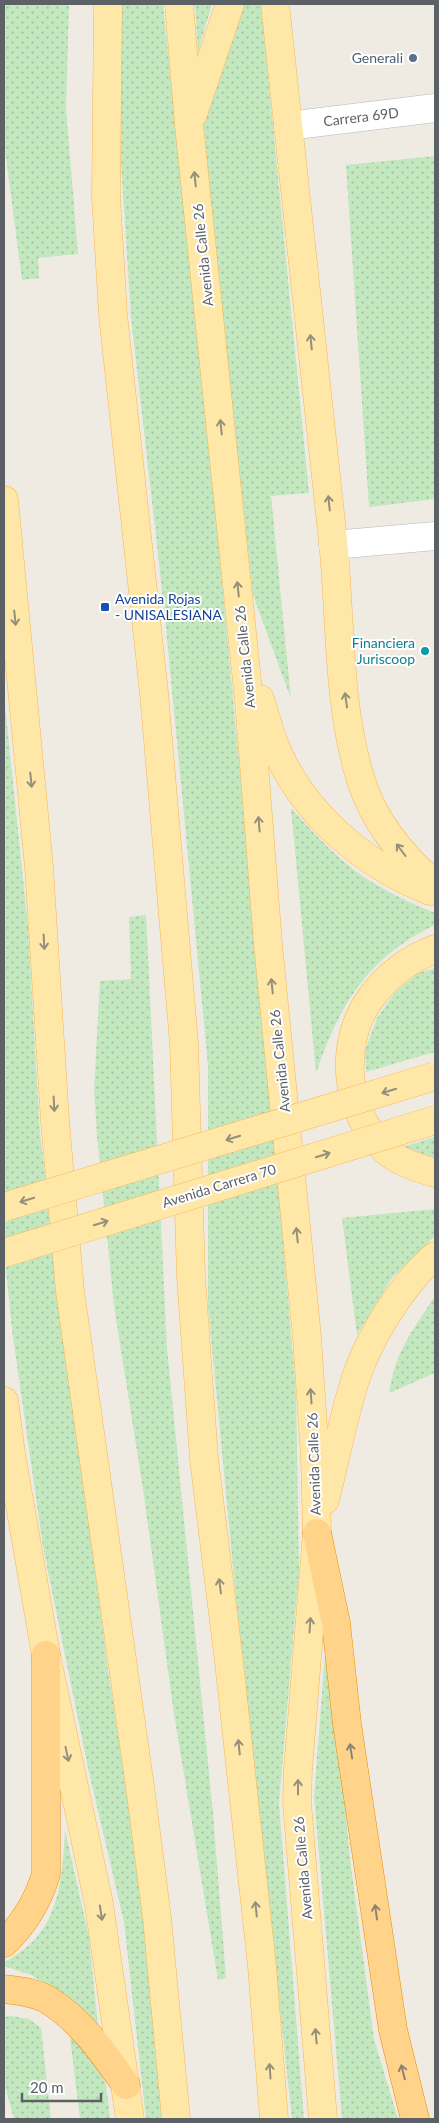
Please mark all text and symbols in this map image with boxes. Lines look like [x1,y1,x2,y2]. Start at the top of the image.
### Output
place label: Generali [352,49,403,66]
marker: Generali [407,52,419,64]
street label: Carrera 69D [322,103,400,130]
one-way arrow [190,171,200,187]
street label: Avenida Calle 26 [189,203,216,307]
one-way arrow [306,334,316,350]
one-way arrow [216,420,226,436]
one-way arrow [324,496,333,512]
one-way arrow [233,581,243,597]
place label: Avenida Rojas - UNISALESIANA [115,590,223,623]
marker: Avenida Rojas - UNISALESIANA [99,601,111,613]
street label: Avenida Calle 26 [231,605,258,709]
one-way arrow [10,610,20,626]
place label: Financiera Juriscoop [352,634,415,667]
marker: Financiera Juriscoop [419,645,431,657]
one-way arrow [341,692,351,708]
one-way arrow [26,771,36,787]
one-way arrow [254,816,264,832]
one-way arrow [395,844,406,857]
one-way arrow [39,933,48,949]
one-way arrow [267,978,277,994]
street label: Avenida Calle 26 [266,1009,293,1113]
one-way arrow [381,1086,397,1096]
one-way arrow [49,1096,58,1112]
one-way arrow [225,1133,241,1143]
one-way arrow [314,1149,330,1159]
street label: Avenida Carrera 70 [160,1160,278,1211]
one-way arrow [20,1196,36,1206]
one-way arrow [92,1217,108,1227]
one-way arrow [292,1227,301,1243]
one-way arrow [306,1389,316,1405]
street label: Avenida Calle 26 [303,1412,324,1516]
one-way arrow [215,1578,225,1594]
one-way arrow [305,1617,315,1633]
one-way arrow [234,1740,243,1756]
one-way arrow [346,1744,356,1760]
one-way arrow [63,1746,72,1762]
one-way arrow [293,1779,303,1795]
street label: Avenida Calle 26 [290,1816,315,1920]
one-way arrow [251,1901,261,1917]
one-way arrow [371,1904,381,1920]
one-way arrow [96,1905,106,1921]
one-way arrow [312,2028,321,2044]
one-way arrow [266,2063,275,2079]
one-way arrow [398,2065,407,2081]
scale bar [22,2070,101,2102]
text: 20 m [30,2078,64,2096]

